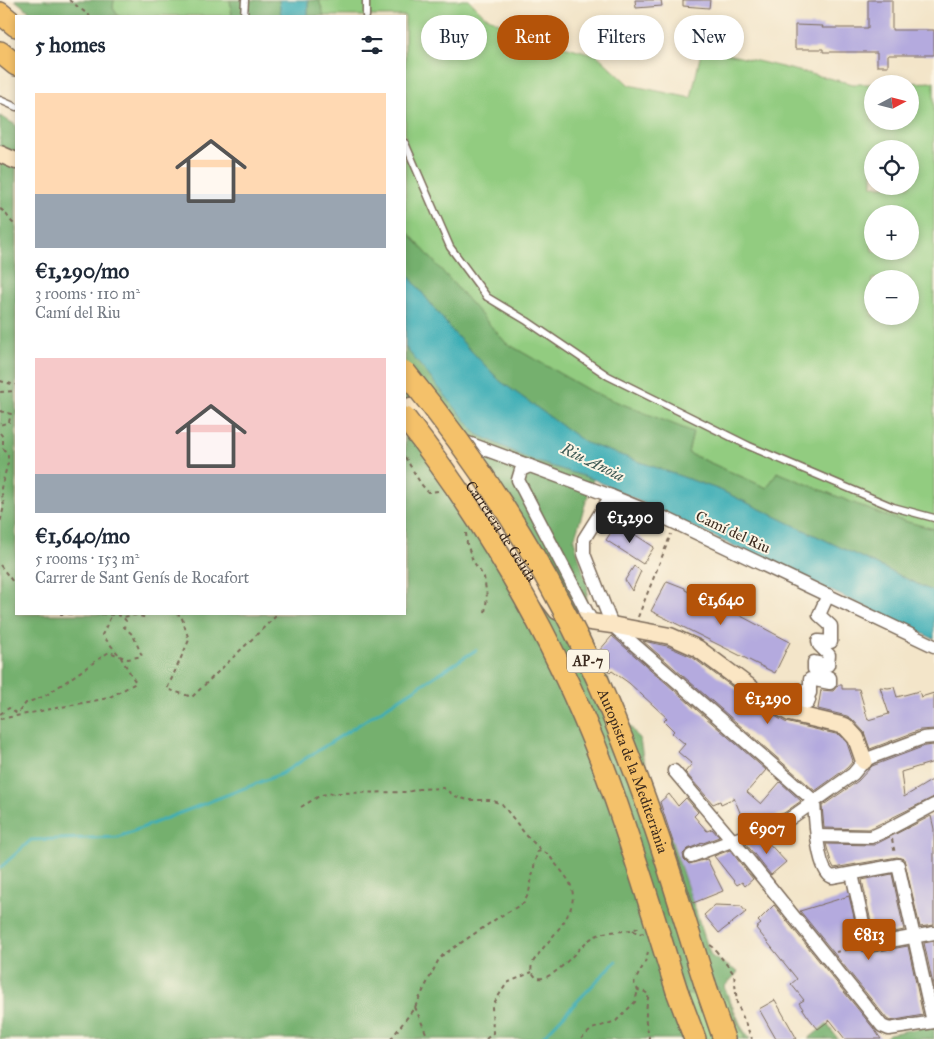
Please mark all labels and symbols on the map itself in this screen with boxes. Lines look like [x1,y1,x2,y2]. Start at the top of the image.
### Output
north arrow [864,75,919,130]
water label: Riu Anoia [558,438,628,486]
street label: Carretera de Gelida [461,477,541,586]
pin: €1,290 [589,502,671,544]
street label: Camí del Riu [693,507,773,557]
pin: €1,640 [680,584,762,626]
road number: AP-7 [567,649,609,672]
pin: €1,290 [727,682,809,725]
street label: Autopista de la Mediterrània [593,685,672,856]
pin: €907 [737,812,797,855]
pin: €813 [839,918,899,961]

